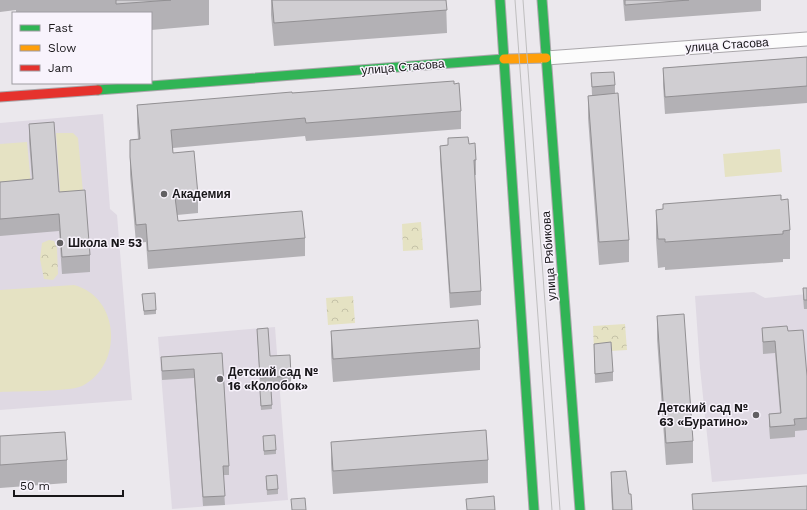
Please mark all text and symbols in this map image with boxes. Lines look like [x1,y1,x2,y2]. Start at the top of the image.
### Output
legend [12,12,152,84]
text: Fast [48,21,73,35]
street label: улица Стасова [685,35,769,55]
text: Slow [48,41,76,55]
street label: улица Стасова [361,56,446,78]
text: Jam [48,61,73,75]
place label: Академия [172,187,231,201]
marker: Академия [159,189,169,199]
street label: улица Рябикова [539,210,559,301]
place label: Школа № 53 [68,236,142,250]
marker: Школа № 53 [55,238,65,248]
place label: Детский сад № 16 «Колобок» [228,365,318,393]
marker: Детский сад № 16 «Колобок» [215,374,225,384]
place label: Детский сад № 63 «Буратино» [658,401,748,429]
marker: Детский сад № 63 «Буратино» [751,410,761,420]
scale bar [14,472,123,498]
text: 50 m [20,479,50,493]

